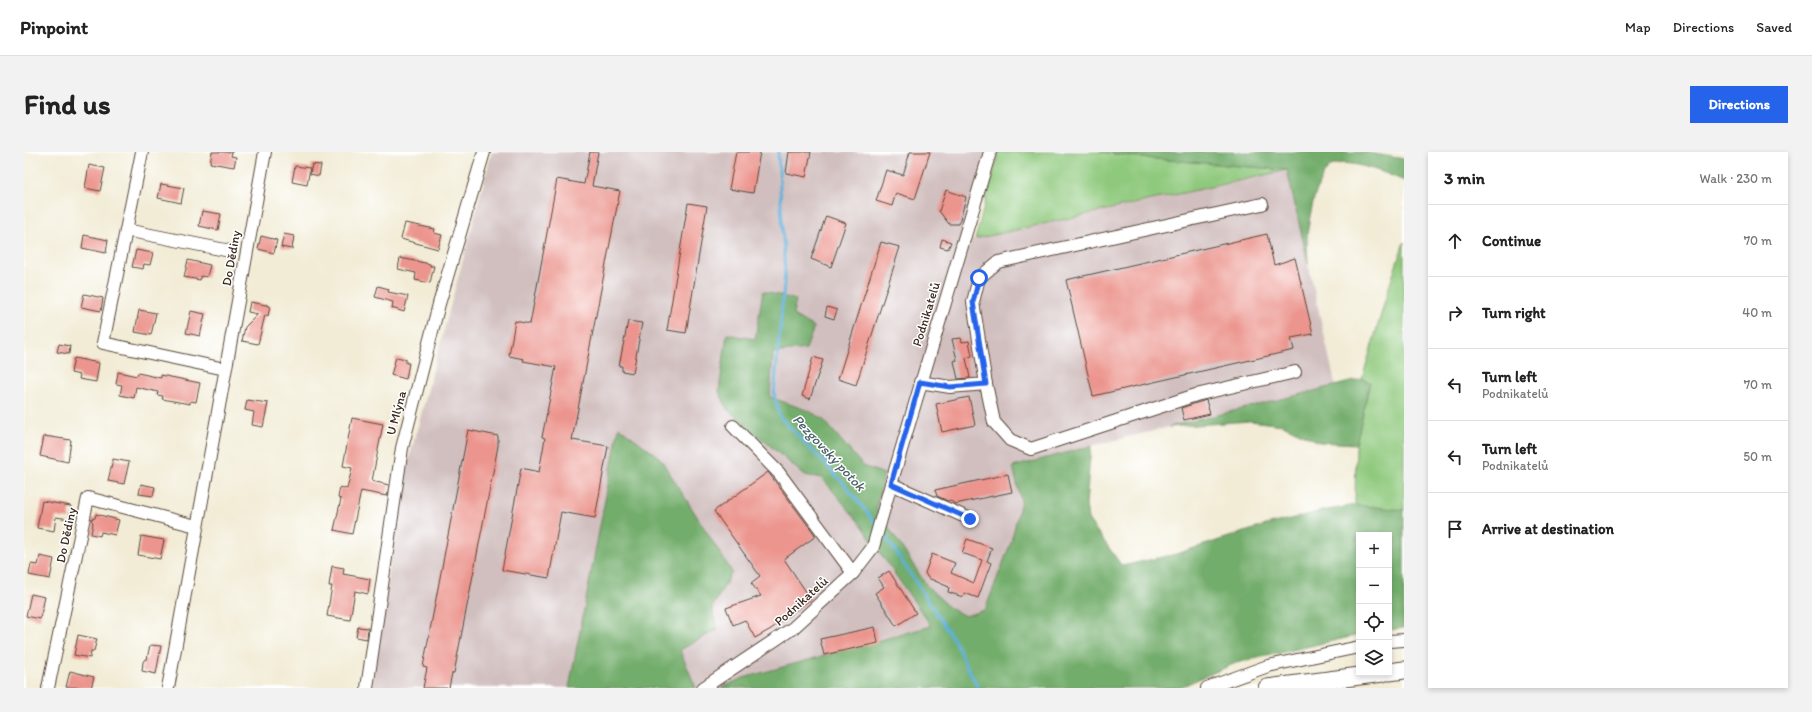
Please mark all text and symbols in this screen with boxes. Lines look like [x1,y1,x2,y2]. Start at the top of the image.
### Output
text: Pinpoint [20,16,88,39]
text: Map [1625,19,1651,36]
text: Directions [1673,19,1734,36]
text: Saved [1756,19,1792,36]
button: Directions [1690,86,1788,123]
text: Find us [24,87,111,121]
text: 3 min [1444,168,1485,188]
text: Walk · 230 m [1700,171,1772,186]
street label: Do Dědiny [219,229,243,287]
icon: ahead [1444,230,1466,252]
text: Continue [1482,232,1541,250]
text: 70 m [1744,233,1772,248]
route start [970,269,988,287]
street label: Podnikatelů [909,280,943,348]
icon: right [1444,302,1466,324]
text: Turn right [1482,304,1546,322]
text: 40 m [1742,305,1772,320]
text: Turn left [1482,368,1537,386]
icon: left [1444,374,1466,396]
text: 70 m [1744,377,1772,392]
text: Podnikatelů [1482,386,1549,401]
street label: U Mlýna [383,389,409,437]
water label: Pezgovský potok [789,411,869,495]
text: Turn left [1482,440,1537,458]
icon: left [1444,446,1466,468]
text: 50 m [1743,449,1772,464]
text: Podnikatelů [1482,458,1549,473]
street label: Do Dědiny [53,506,79,564]
route end [961,510,979,528]
icon: arrive [1444,518,1466,540]
text: Arrive at destination [1482,520,1614,538]
map controls [1356,532,1392,676]
button: + [1356,532,1392,568]
button: − [1356,568,1392,604]
street label: Podnikatelů [771,573,831,629]
button: locate [1356,604,1392,640]
button: layers [1356,640,1392,676]

